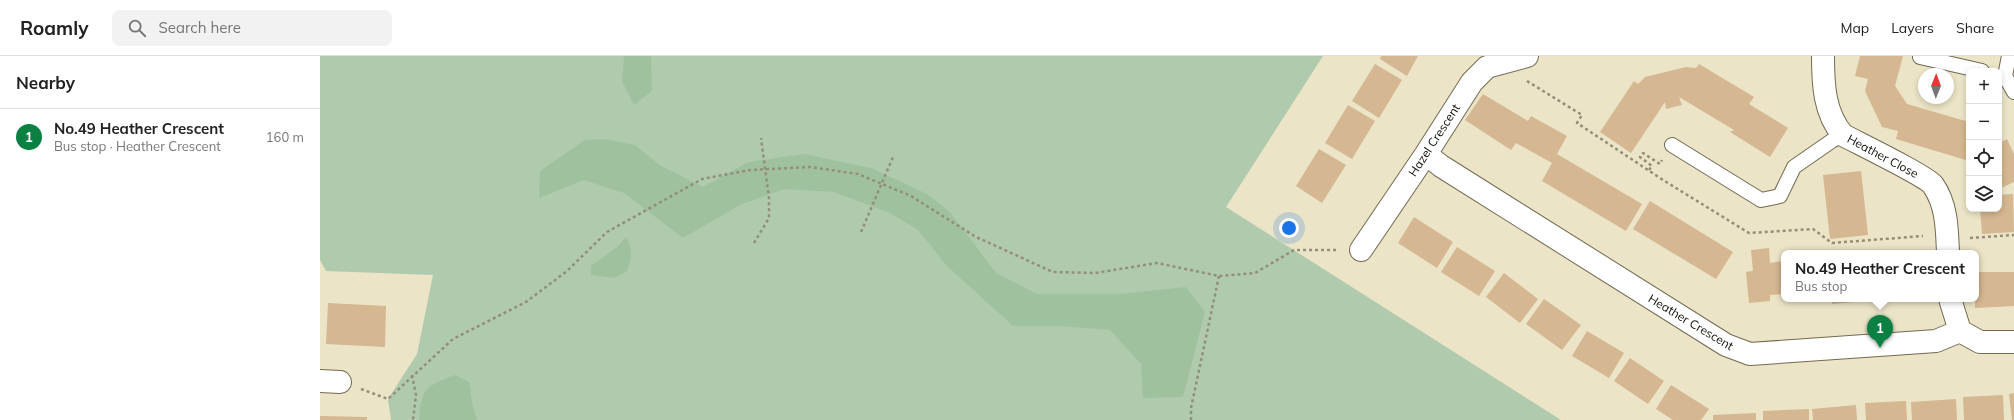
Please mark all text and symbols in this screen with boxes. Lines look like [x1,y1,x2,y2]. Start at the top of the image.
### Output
search box [112,10,392,46]
text: Roamly [20,16,88,40]
icon: search [126,17,148,39]
text: Search here [158,18,241,37]
text: Map [1840,19,1869,37]
text: Layers [1891,19,1934,37]
text: Share [1956,19,1994,37]
north arrow [1918,68,1954,104]
map controls [1966,68,2002,212]
button: + [1966,68,2002,104]
text: Nearby [16,72,75,93]
street label: Hazel Crescent [1405,101,1463,179]
button: − [1966,104,2002,140]
text: No.49 Heather Crescent [54,119,224,138]
text: 1 [25,129,33,145]
text: 160 m [266,129,304,145]
street label: Heather Close [1845,131,1921,181]
text: Bus stop · Heather Crescent [54,138,221,154]
button: locate [1966,140,2002,176]
button: layers [1966,176,2002,212]
your location [1279,218,1299,238]
popup [1781,250,1979,302]
text: No.49 Heather Crescent [1795,259,1965,278]
text: Bus stop [1795,278,1847,294]
street label: Heather Crescent [1646,291,1736,353]
pin: 1 [1867,315,1893,348]

